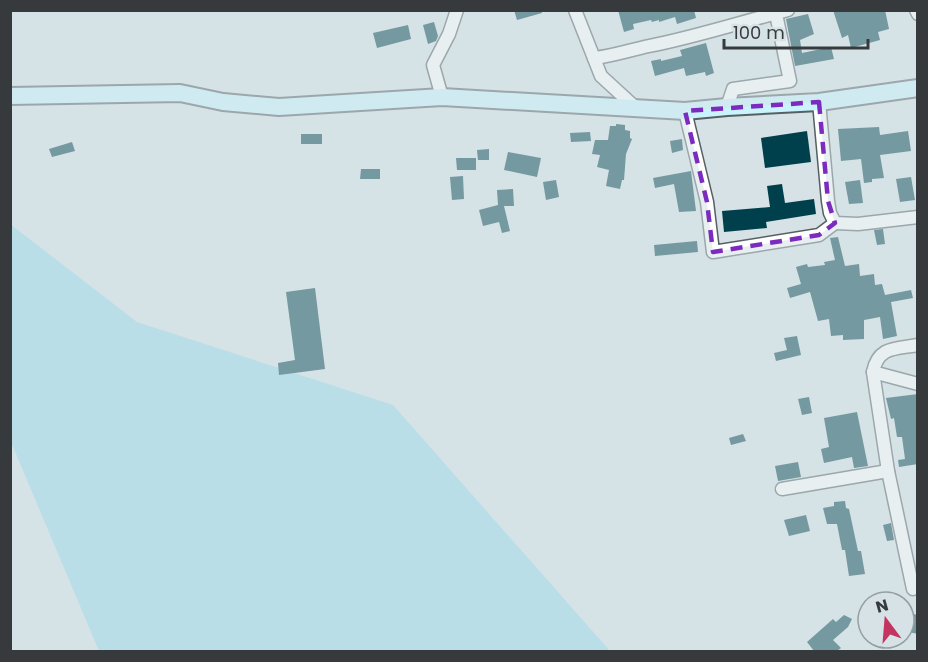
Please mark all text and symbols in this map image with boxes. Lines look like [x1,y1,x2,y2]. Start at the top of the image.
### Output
scale bar [724,12,868,50]
text: 100 m [733,20,785,45]
north arrow [856,590,916,650]
text: N [873,593,891,619]

